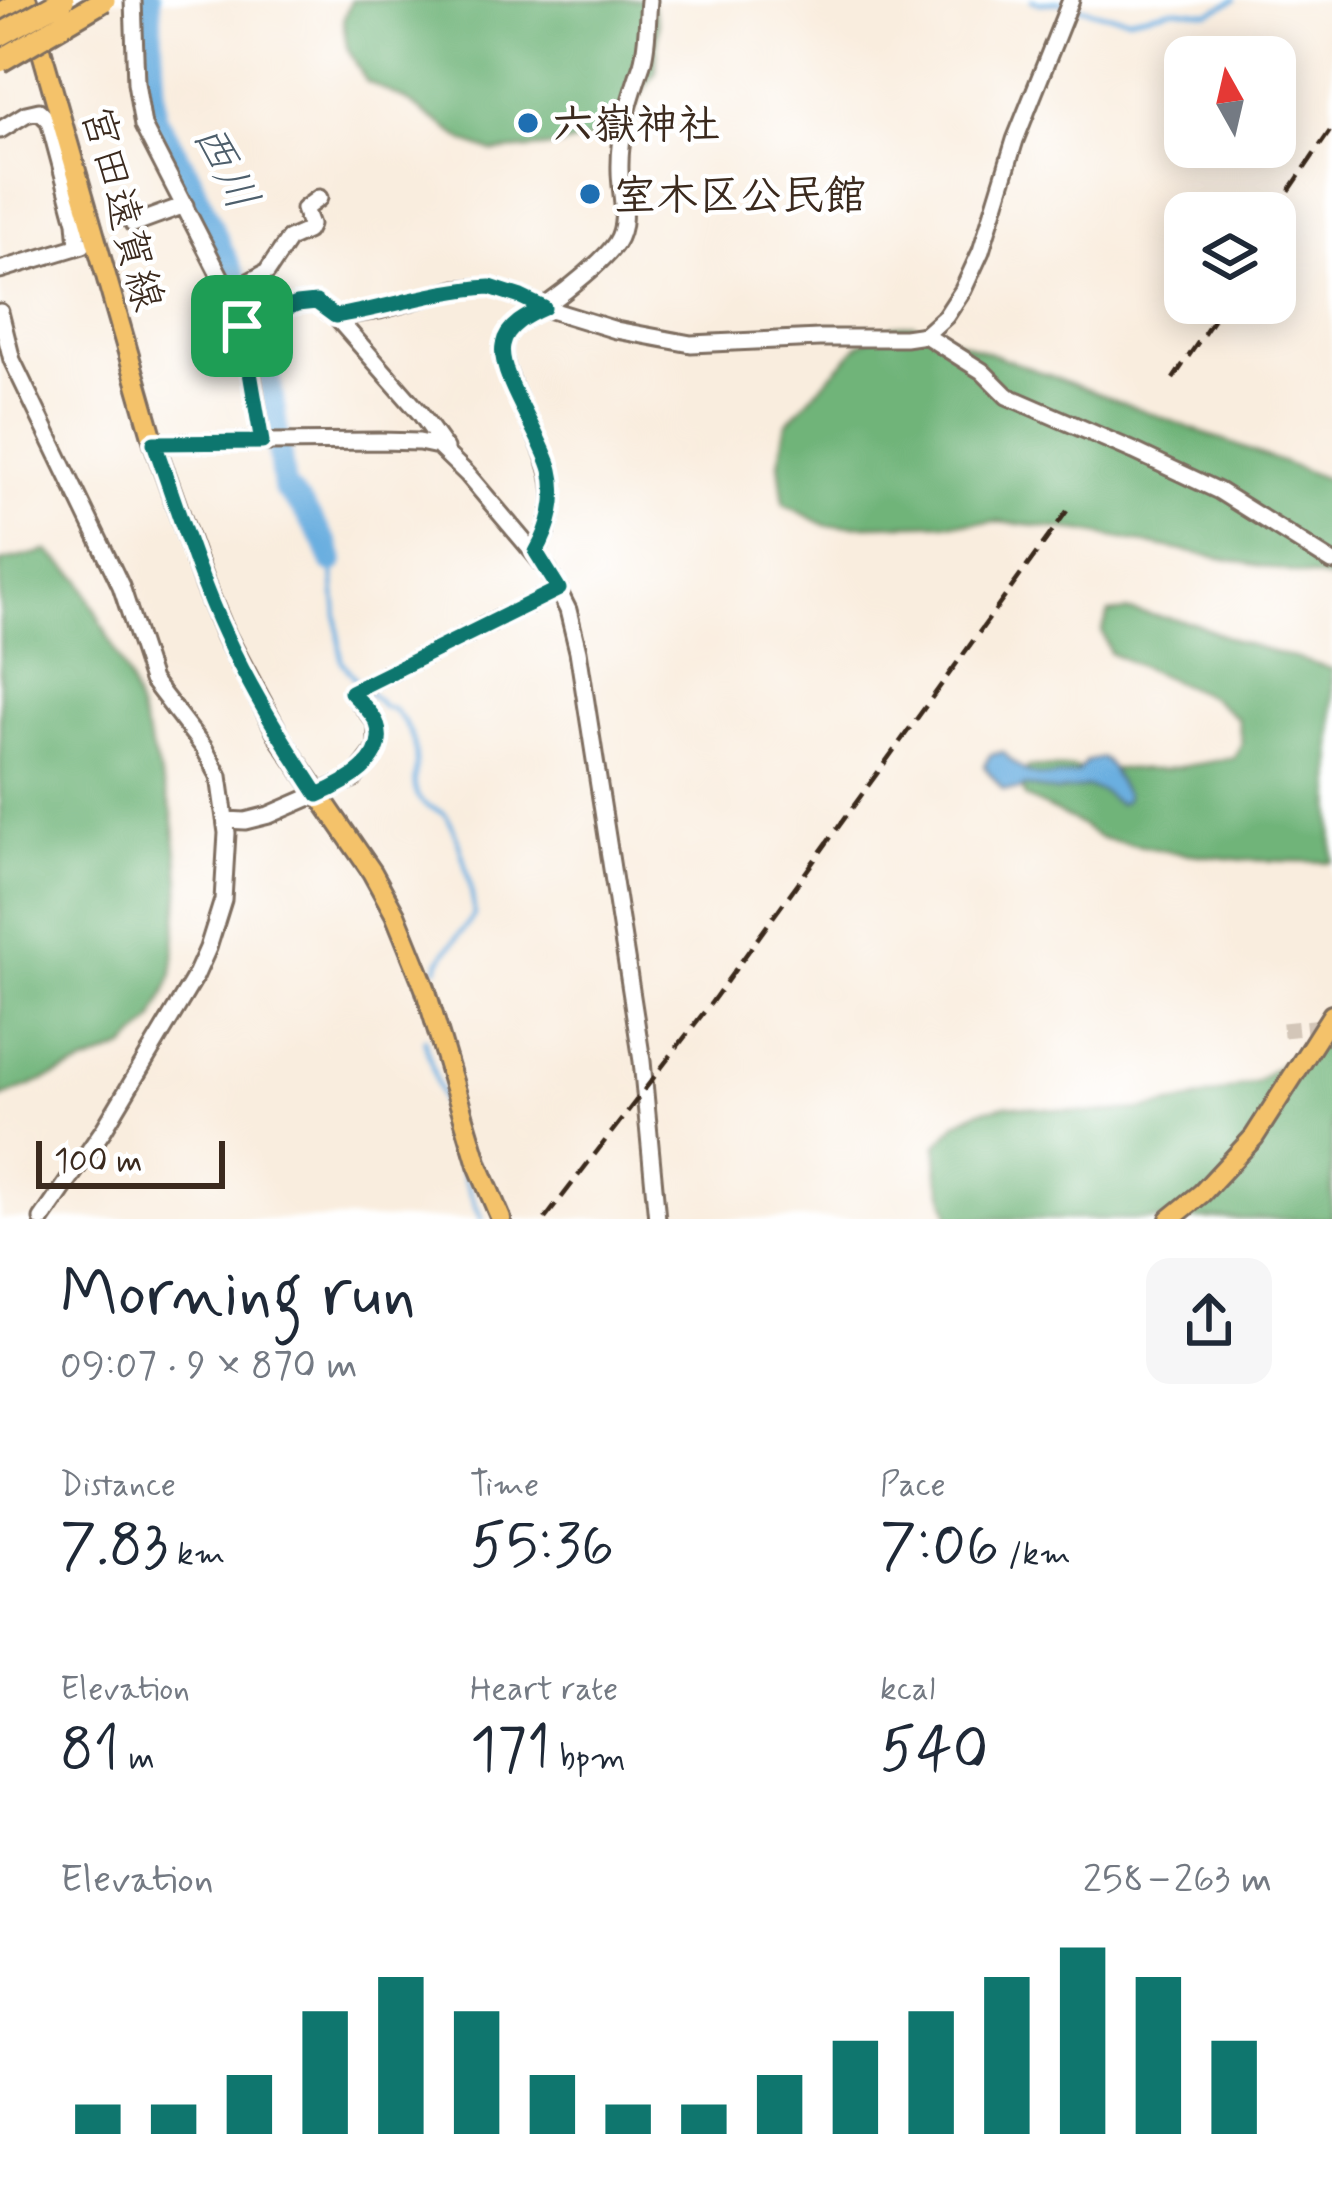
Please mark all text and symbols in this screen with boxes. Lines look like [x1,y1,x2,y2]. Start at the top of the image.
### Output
north arrow [1164,36,1296,168]
map controls [1164,36,1296,324]
place label: 六嶽神社 [552,99,720,154]
street label: 宮田遠賀線 [67,100,174,317]
marker: 六嶽神社 [515,110,541,136]
water label: 西川 [177,114,271,221]
place label: 室木区公民館 [614,170,866,225]
marker: 室木区公民館 [577,181,603,207]
button: layers [1164,192,1296,324]
pin [191,275,293,377]
icon: arrive [209,293,275,359]
scale bar [36,1135,225,1188]
text: 100 m [54,1140,143,1184]
text: Morning run [60,1253,416,1339]
button: share [1146,1258,1272,1384]
text: 09:07 · 9 × 870 m [60,1341,358,1392]
text: Distance [60,1464,176,1508]
text: Time [470,1464,539,1508]
text: Pace [880,1464,946,1508]
text: 7.83 [60,1508,168,1587]
text: 55:36 [470,1508,614,1587]
text: 7:06 [880,1508,999,1587]
text: km [168,1533,225,1577]
text: /km [999,1533,1071,1577]
text: Elevation [60,1668,190,1712]
text: Heart rate [470,1668,618,1712]
text: kcal [880,1668,935,1712]
text: 81 [60,1712,120,1791]
text: 171 [470,1712,550,1791]
text: 540 [880,1712,988,1791]
text: m [120,1737,155,1781]
text: bpm [550,1737,626,1781]
text: Elevation [60,1855,214,1906]
text: 258–263 m [1083,1855,1272,1906]

